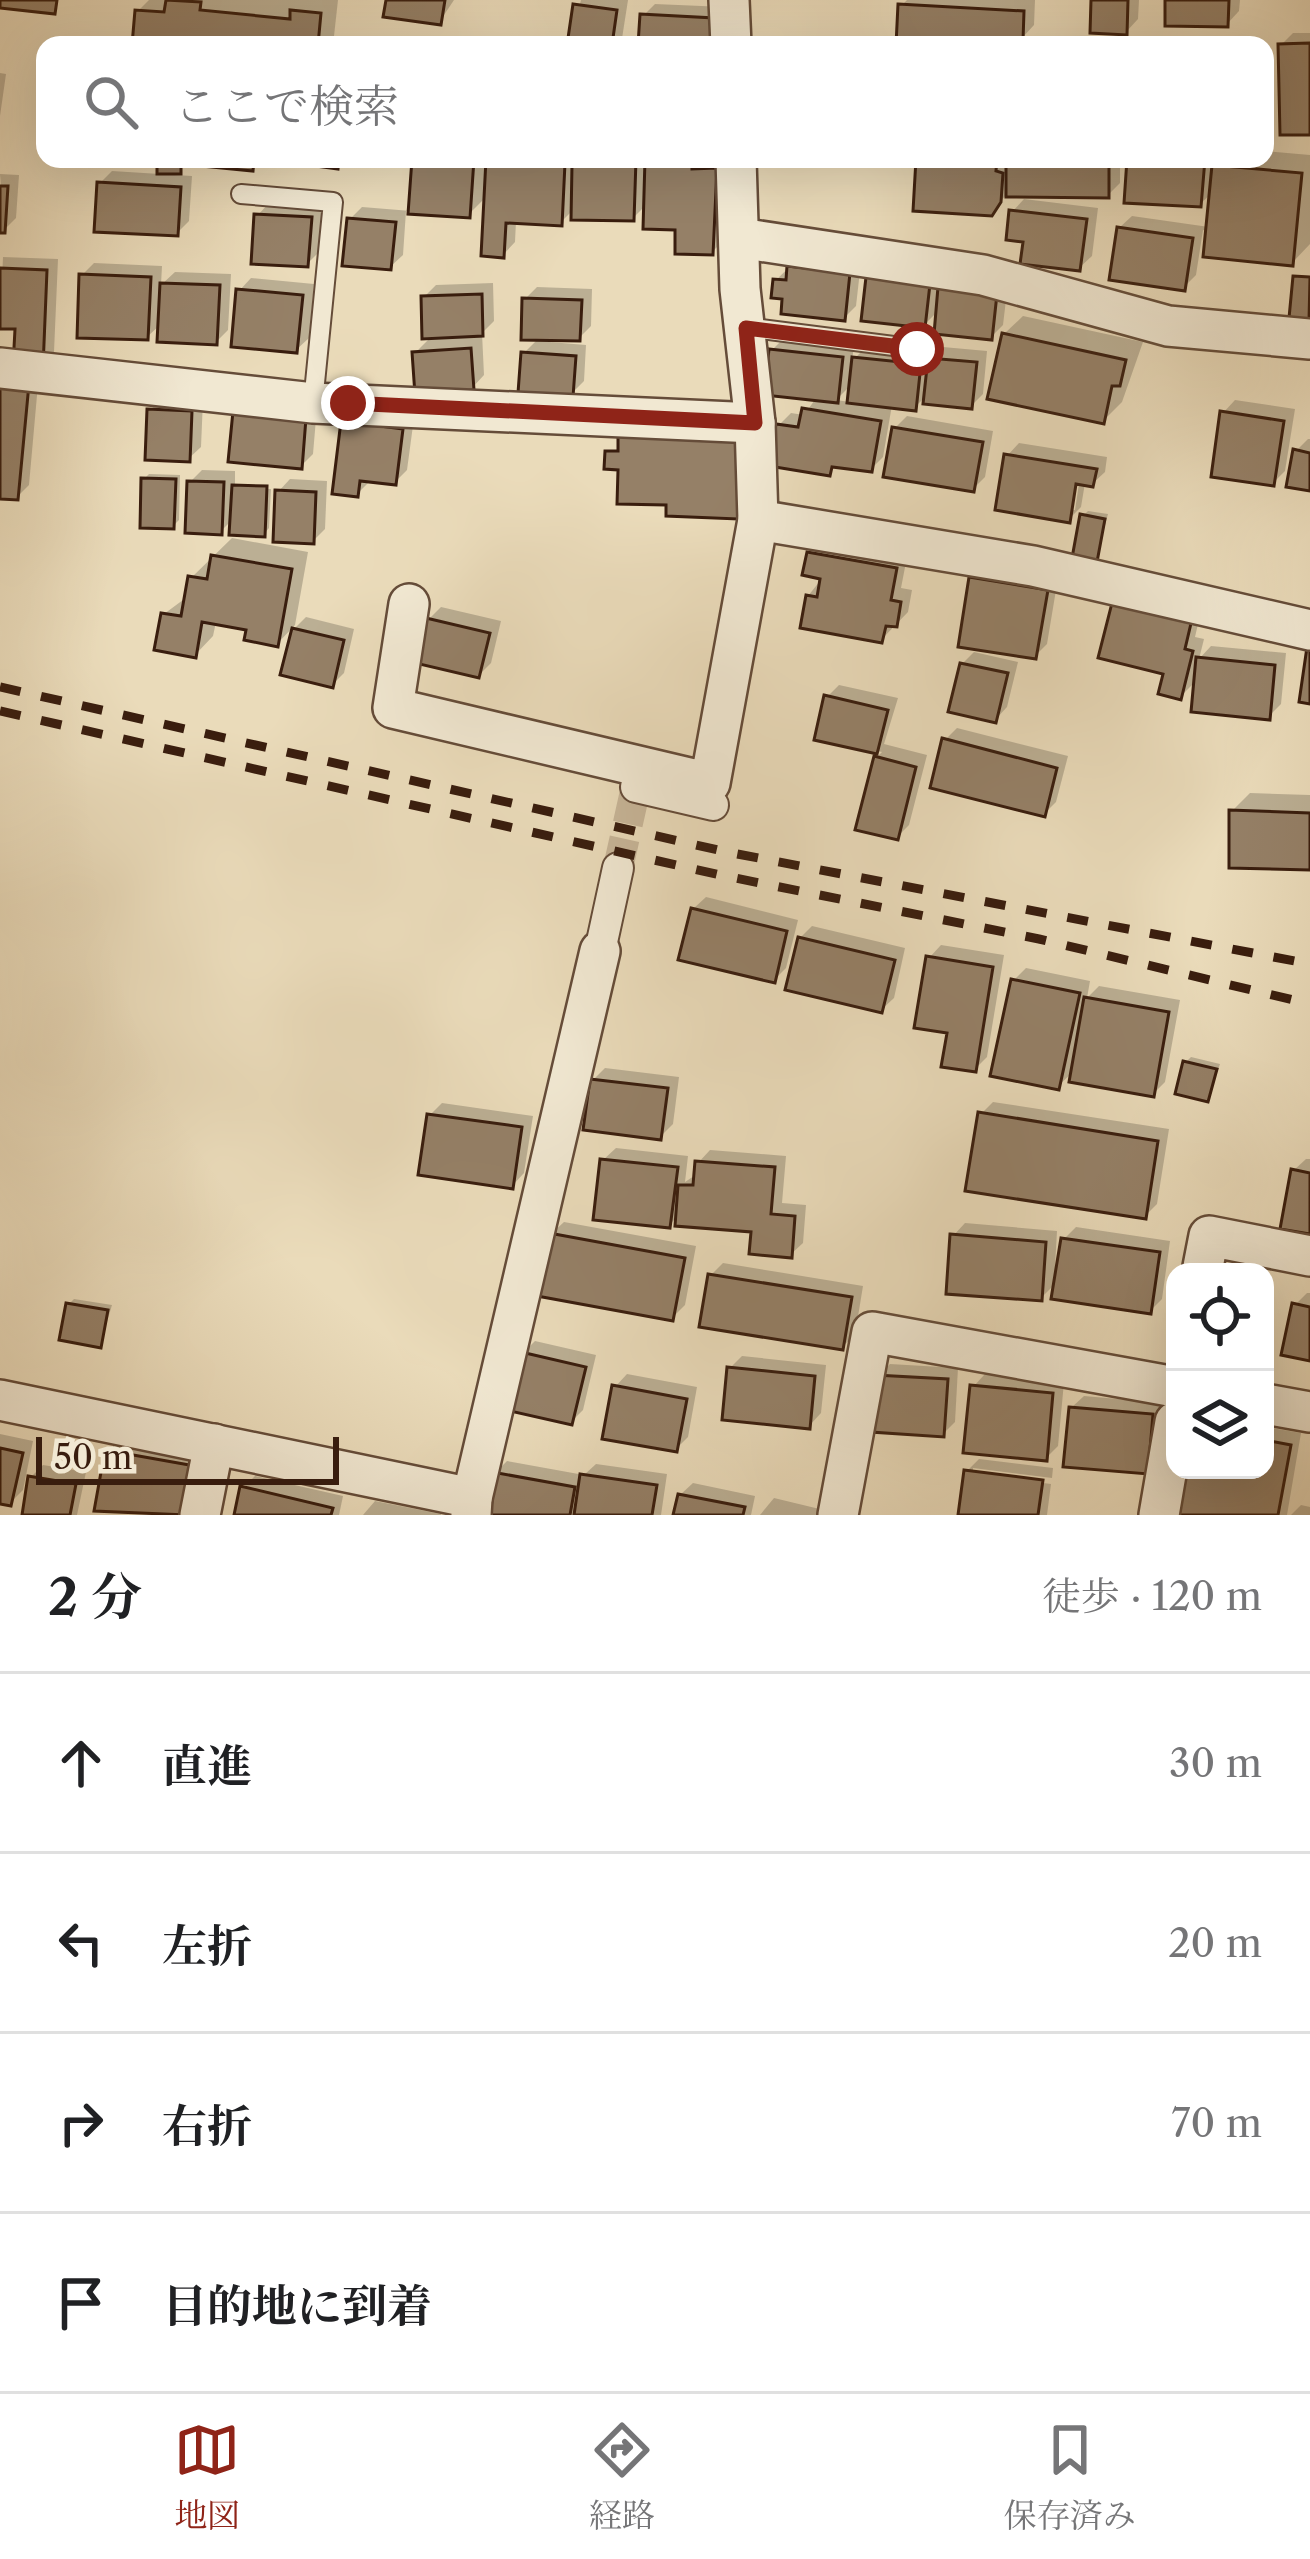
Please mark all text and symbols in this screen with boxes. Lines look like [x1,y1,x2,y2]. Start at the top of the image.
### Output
search box [36,36,1274,168]
icon: search [78,69,144,135]
text: ここで検索 [174,78,399,134]
route start [890,322,944,376]
route end [321,376,375,430]
map controls [1166,1263,1274,1479]
button: locate [1166,1263,1274,1371]
button: layers [1166,1371,1274,1479]
scale bar [36,1431,339,1484]
text: 50 m [54,1437,132,1478]
text: 2 分 [48,1566,142,1628]
text: 徒歩 · 120 m [1042,1572,1262,1620]
icon: ahead [48,1730,114,1796]
text: 直進 [162,1738,252,1794]
text: 30 m [1169,1739,1262,1787]
icon: left [48,1910,114,1976]
text: 左折 [162,1918,252,1974]
text: 20 m [1168,1919,1262,1967]
icon: right [48,2090,114,2156]
text: 右折 [162,2098,252,2154]
text: 70 m [1171,2099,1262,2147]
icon: arrive [48,2270,114,2336]
text: 目的地に到着 [162,2278,432,2334]
tab: 地図 [174,2417,240,2536]
tab: 経路 [589,2417,655,2536]
tab: 保存済み [1004,2417,1136,2536]

